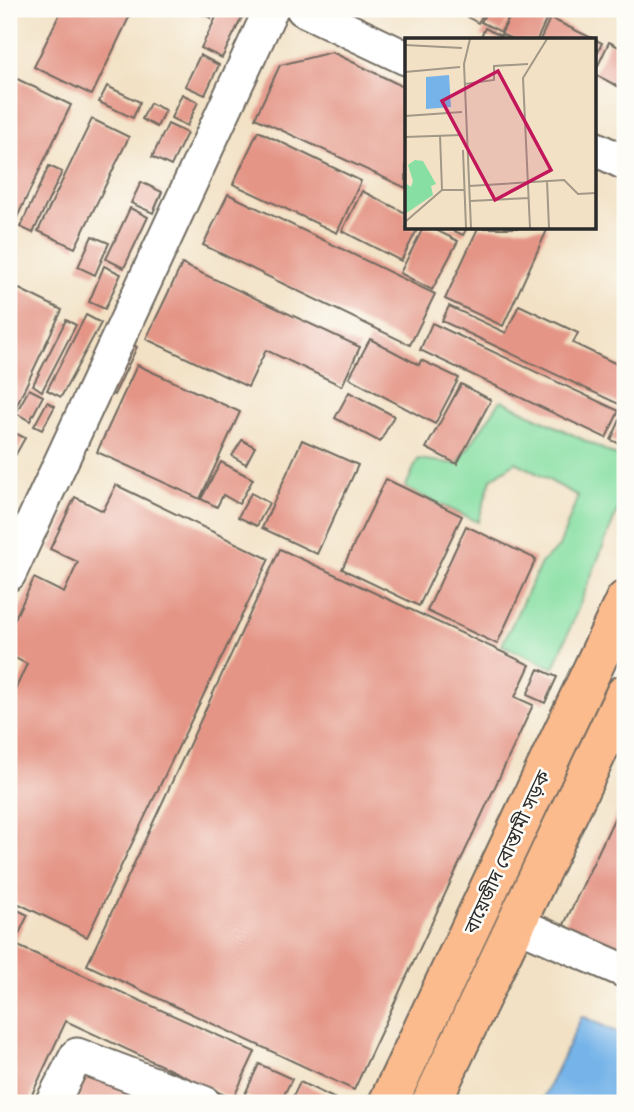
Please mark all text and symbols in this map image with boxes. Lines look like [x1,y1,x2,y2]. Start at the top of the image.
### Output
inset map [405,38,596,229]
street label: বায়েজীদ বোস্তামী সড়ক [454,764,560,940]

